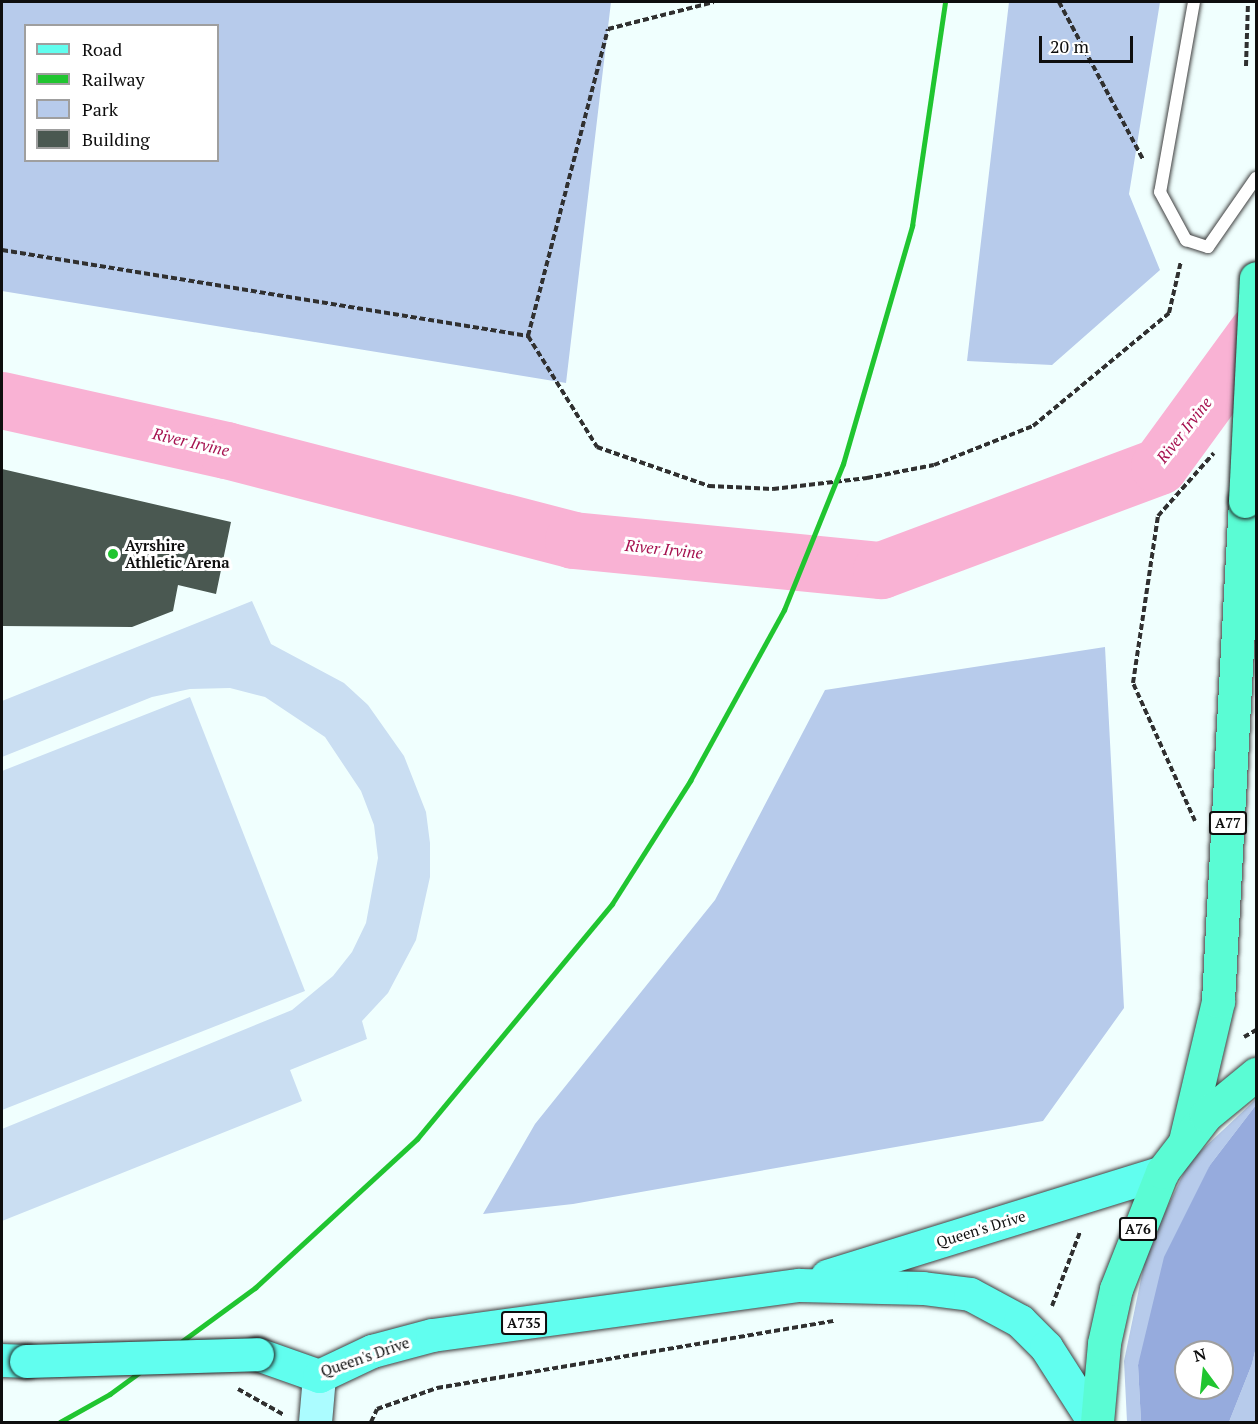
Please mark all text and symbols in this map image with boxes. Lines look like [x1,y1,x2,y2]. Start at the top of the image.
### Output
legend [24,24,219,162]
scale bar [1042,24,1136,62]
text: 20 m [1050,34,1089,58]
text: Road [82,37,122,61]
text: Railway [82,67,145,91]
text: Park [82,97,118,121]
text: Building [82,127,150,151]
water label: River Irvine [1152,393,1216,467]
water label: River Irvine [151,424,231,460]
water label: River Irvine [624,535,704,563]
place label: Ayrshire Athletic Arena [125,536,230,571]
marker: Ayrshire Athletic Arena [106,547,120,561]
road number: A77 [1208,812,1248,834]
street label: Queen's Drive [934,1207,1028,1251]
road number: A76 [1118,1218,1158,1240]
road number: A735 [500,1312,548,1334]
street label: Queen's Drive [318,1333,412,1381]
north arrow [1174,1340,1234,1400]
text: N [1191,1342,1209,1367]

